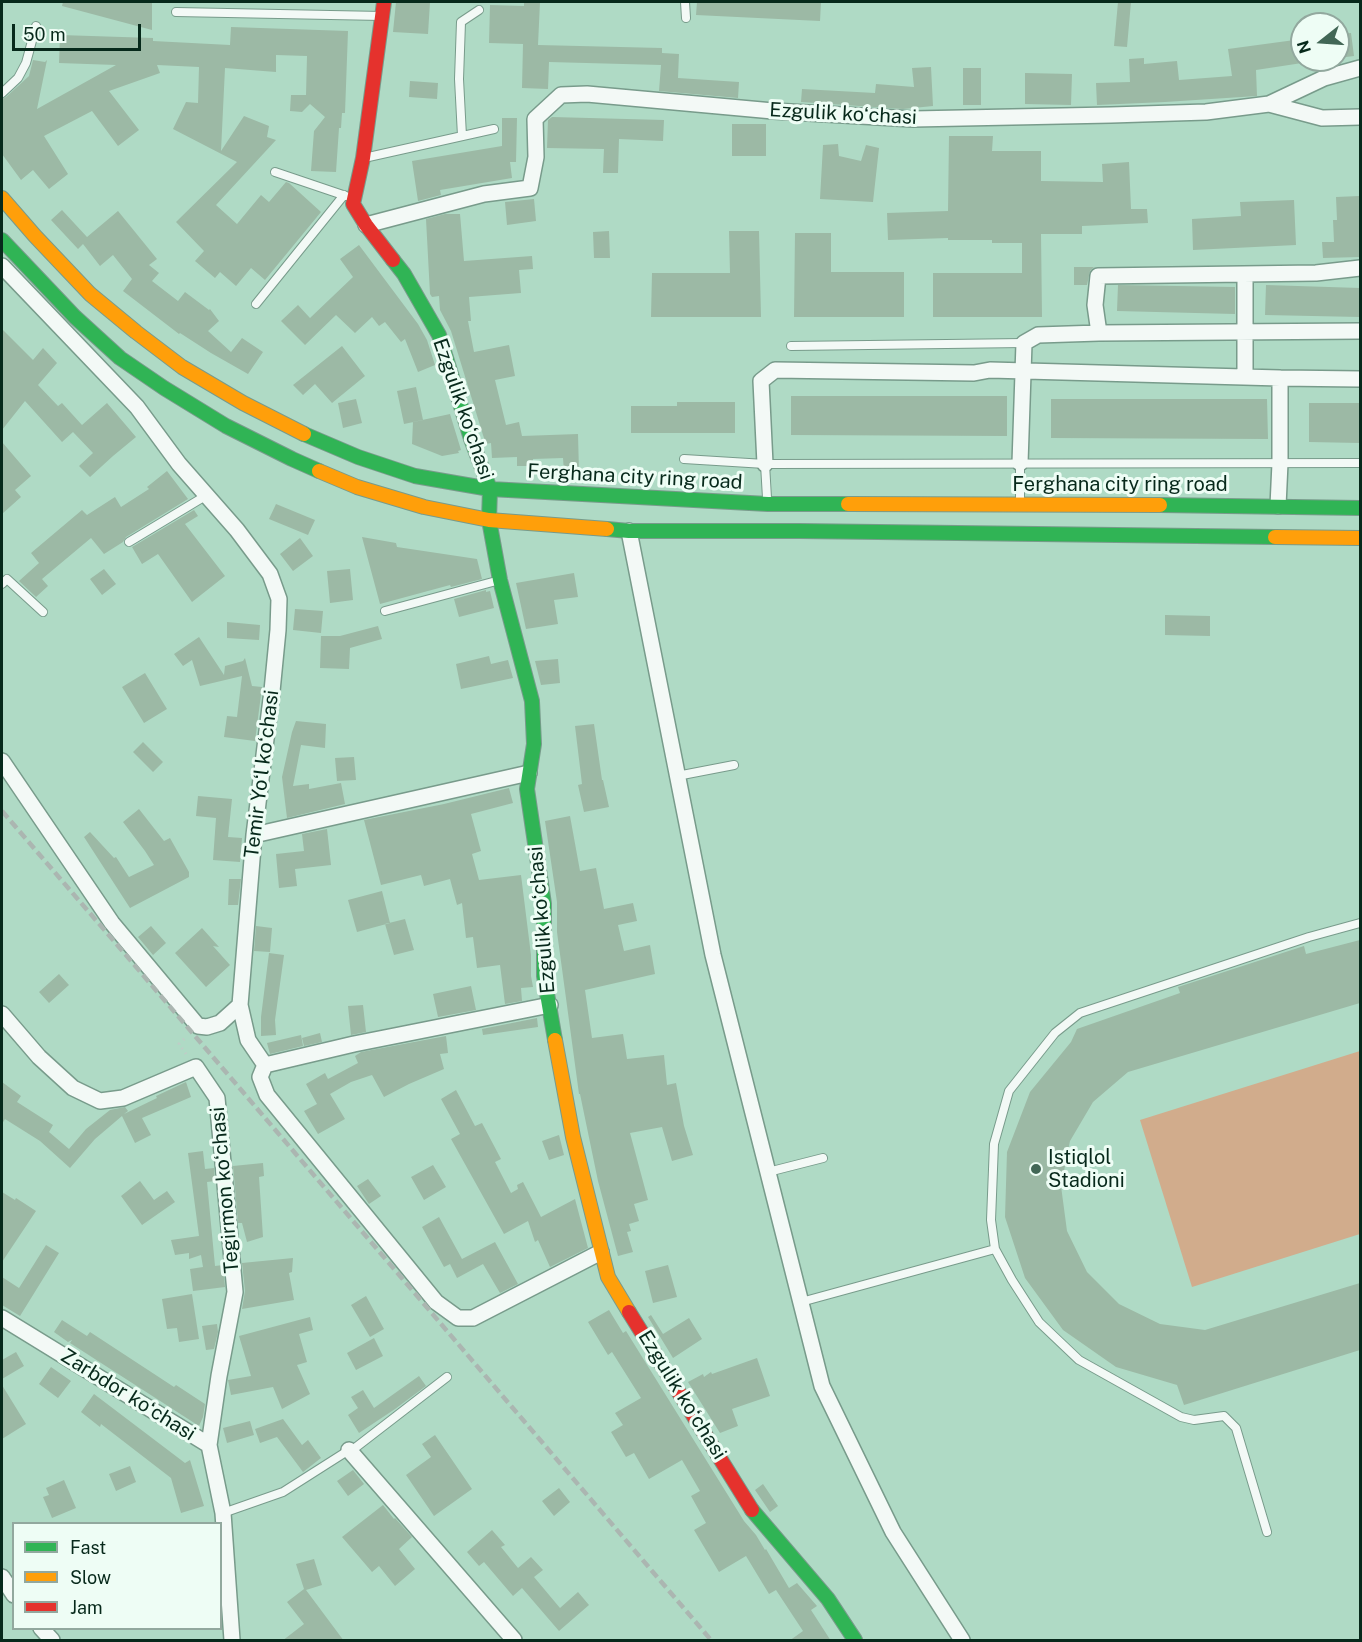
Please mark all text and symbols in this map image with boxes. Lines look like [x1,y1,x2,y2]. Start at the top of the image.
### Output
scale bar [15,12,144,50]
north arrow [1290,12,1350,72]
text: 50 m [23,24,66,45]
text: N [1293,38,1315,56]
street label: Ezgulik koʻchasi [769,98,917,130]
street label: Ezgulik koʻchasi [428,335,498,483]
street label: Ferghana city ring road [527,459,743,495]
street label: Ferghana city ring road [1012,473,1228,497]
street label: Temir Yoʻl koʻchasi [240,689,284,859]
street label: Ezgulik koʻchasi [524,845,560,995]
street label: Tegirmon koʻchasi [206,1106,244,1274]
place label: Istiqlol Stadioni [1048,1146,1125,1193]
marker: Istiqlol Stadioni [1029,1162,1043,1176]
street label: Ezgulik koʻchasi [633,1326,731,1464]
street label: Zarbdor koʻchasi [56,1344,200,1446]
legend [12,1522,222,1630]
text: Fast [70,1537,106,1558]
text: Slow [70,1567,111,1588]
text: Jam [70,1597,103,1618]

